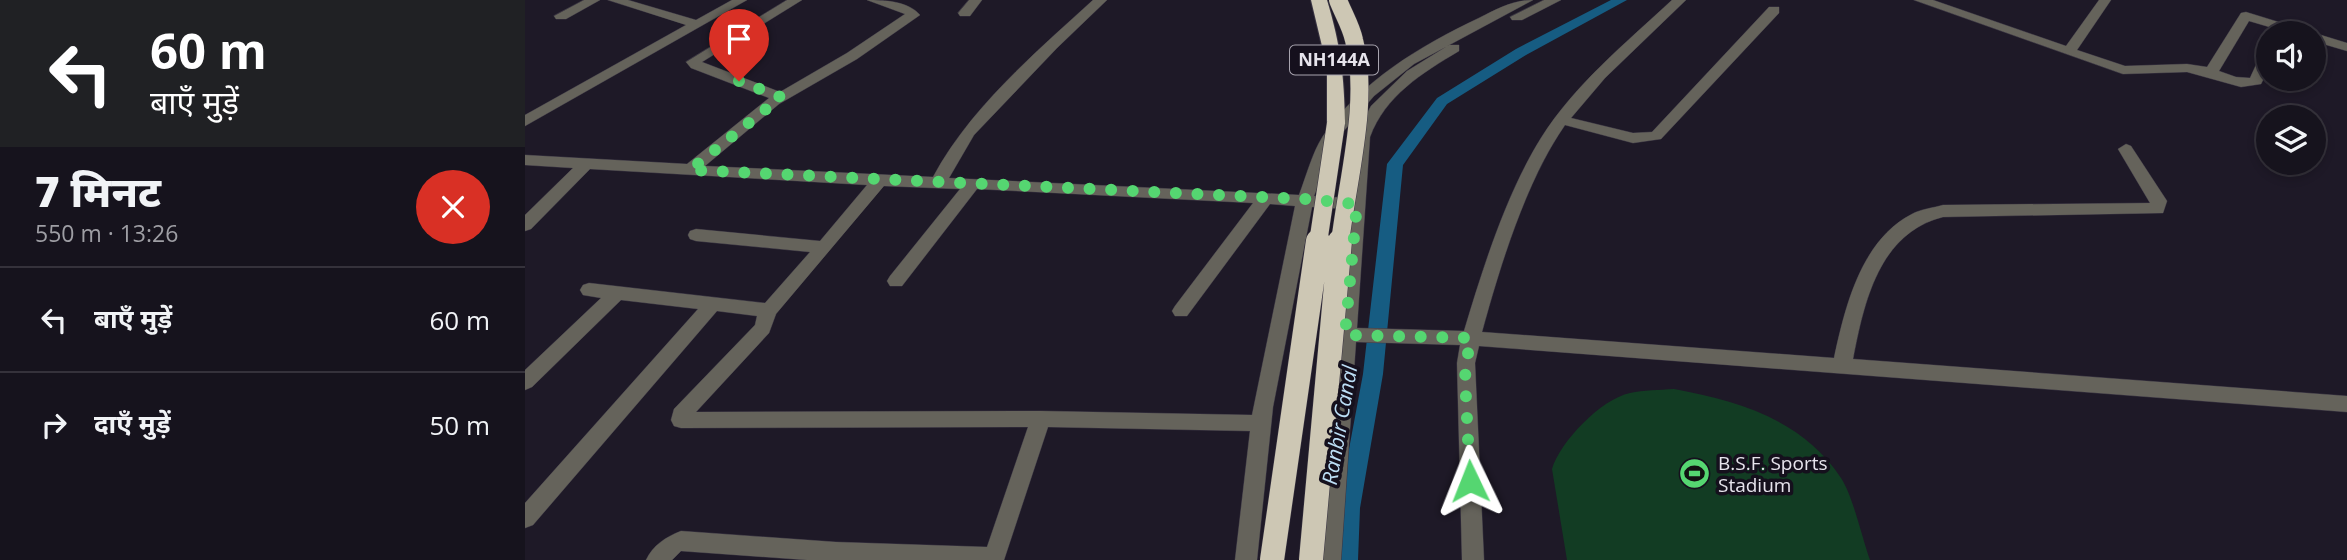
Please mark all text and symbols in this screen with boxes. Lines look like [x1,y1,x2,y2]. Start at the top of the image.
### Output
pin [709,9,769,81]
text: 60 m [150,17,267,83]
icon: arrive [720,20,758,58]
map controls [2256,21,2326,175]
button: sound [2256,21,2326,91]
icon: left [35,28,126,119]
road number: NH144A [1290,46,1378,74]
text: बाएँ मुड़ें [150,80,239,123]
button: layers [2256,105,2326,175]
text: 7 मिनट [35,162,161,219]
button: close [416,170,490,244]
text: 550 m · 13:26 [35,217,178,249]
text: बाएँ मुड़ें [94,300,172,336]
icon: left [35,301,73,339]
text: 60 m [429,302,490,338]
water label: Ranbir Canal [1315,362,1363,487]
text: दाएँ मुड़ें [94,405,171,441]
icon: right [35,406,73,444]
text: 50 m [429,407,490,443]
position arrow [1433,444,1507,518]
place label: B.S.F. Sports Stadium [1718,450,1827,498]
sports icon: B.S.F. Sports Stadium [1678,457,1712,491]

